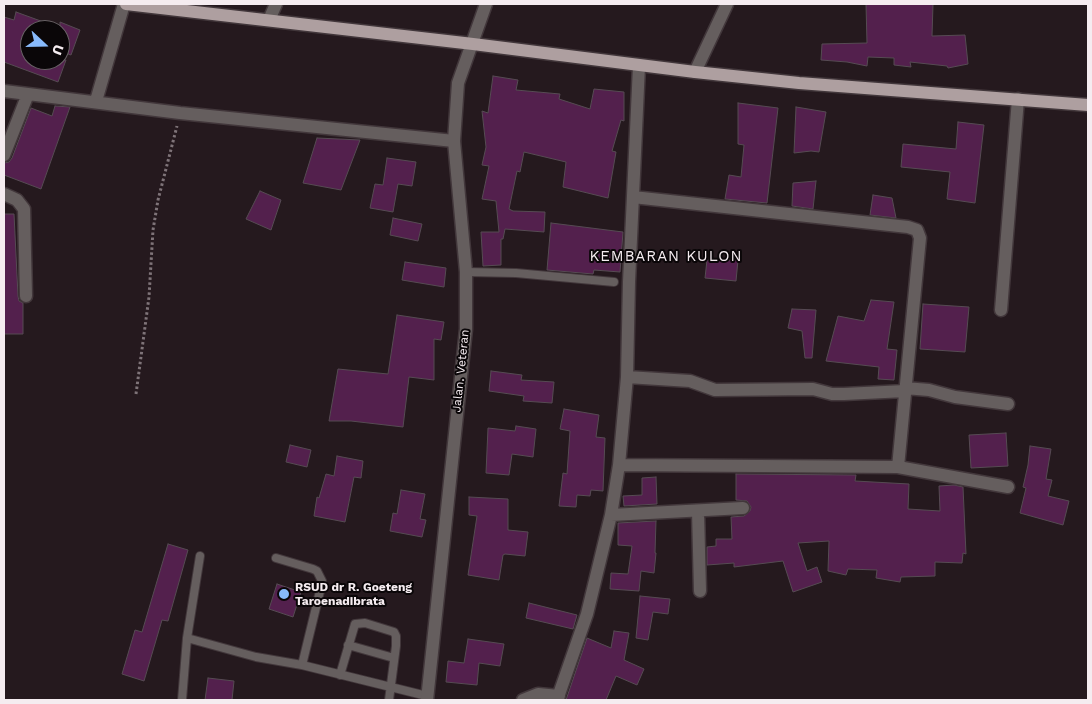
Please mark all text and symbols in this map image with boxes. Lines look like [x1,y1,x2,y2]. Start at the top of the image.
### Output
north arrow [20,20,70,70]
text: U [49,42,67,58]
district label: KEMBARAN KULON [588,248,744,266]
street label: Jalan. Veteran [449,329,473,413]
place label: RSUD dr R. Goeteng Taroenadibrata [295,580,412,608]
marker: RSUD dr R. Goeteng Taroenadibrata [277,587,291,601]

